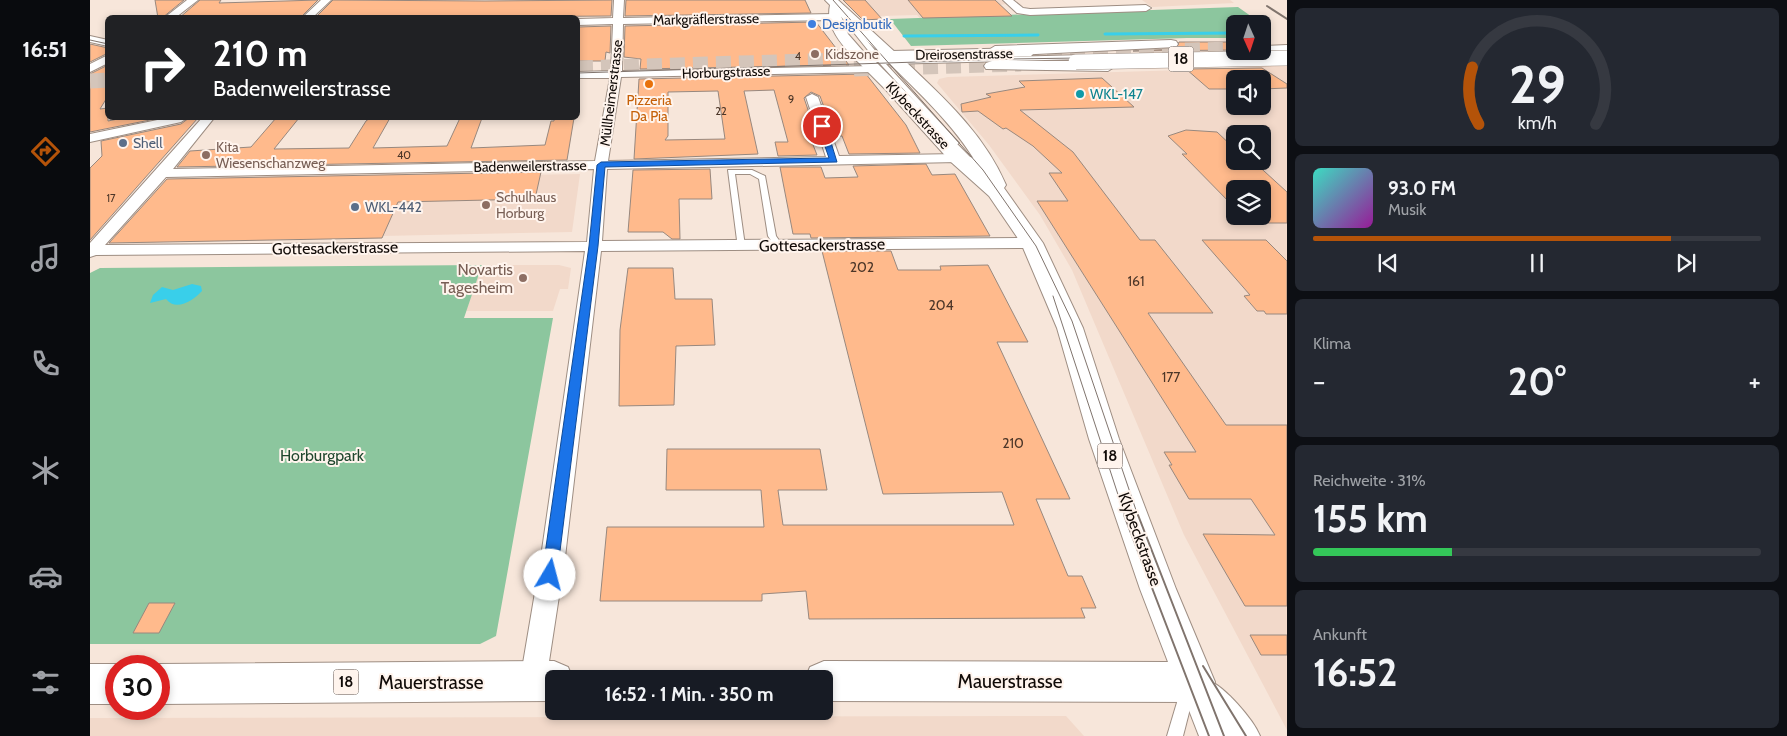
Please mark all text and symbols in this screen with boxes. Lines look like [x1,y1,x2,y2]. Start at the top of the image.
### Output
street label: Markgräflerstrasse [653,9,759,29]
place label: Designbutik [822,15,893,33]
north arrow [1226,15,1271,60]
map controls [1226,15,1271,225]
marker: Designbutik [806,18,818,30]
text: 210 m [213,32,307,75]
icon: right [130,35,195,100]
text: 16:51 [22,36,68,63]
street label: Müllheimerstrasse [596,39,626,147]
street label: Dreirosenstrasse [915,44,1013,64]
place label: Kidszone [825,45,879,63]
road number: 18 [1168,46,1194,72]
marker: Kidszone [809,48,821,60]
house number: 4 [795,49,802,63]
text: 29 [1509,53,1565,116]
street label: Horburgstrasse [681,61,771,83]
button: sound [1226,70,1271,115]
text: Badenweilerstrasse [213,75,391,102]
street label: Klybeckstrasse [882,77,954,153]
marker: Pizzeria Da Pia [643,78,655,90]
place label: WKL-147 [1090,85,1143,103]
marker: WKL-147 [1074,88,1086,100]
place label: Pizzeria Da Pia [626,91,672,125]
house number: 9 [788,92,794,106]
house number: 22 [715,104,727,118]
pin [801,105,843,147]
icon: arrive [808,112,836,140]
text: km/h [1517,112,1557,133]
button: search [1226,125,1271,170]
icon: directions [28,134,63,169]
place label: Shell [133,134,163,152]
marker: Shell [117,137,129,149]
place label: Kita Wiesenschanzweg [216,138,326,172]
house number: 40 [397,148,411,162]
marker: Kita Wiesenschanzweg [200,149,212,161]
street label: Badenweilerstrasse [473,156,587,176]
text: 93.0 FM [1388,177,1456,200]
button: layers [1226,180,1271,225]
place label: Schulhaus Horburg [496,188,556,222]
house number: 17 [106,191,116,205]
place label: WKL-442 [365,198,422,216]
marker: Schulhaus Horburg [480,199,492,211]
text: Musik [1388,200,1426,219]
marker: WKL-442 [349,201,361,213]
street label: Gottesackerstrasse [759,234,885,256]
street label: Gottesackerstrasse [272,237,398,259]
icon: music [28,240,63,275]
icon: previous [1374,249,1402,277]
icon: pause [1523,249,1551,277]
icon: next [1672,249,1700,277]
house number: 202 [850,258,874,276]
place label: Novartis Tagesheim [441,260,513,297]
marker: Novartis Tagesheim [517,272,529,284]
house number: 161 [1128,272,1144,290]
house number: 204 [928,296,954,314]
text: Klima [1313,334,1351,353]
icon: phone [28,346,63,381]
text: 20° [1508,358,1566,405]
text: − [1313,364,1325,398]
text: + [1749,364,1761,398]
house number: 177 [1162,368,1180,386]
house number: 210 [1002,434,1024,452]
road number: 18 [1098,444,1122,468]
park label: Horburgpark [280,446,365,465]
icon: climate [28,453,63,488]
text: Reichweite · 31% [1313,471,1426,490]
street label: Klybeckstrasse [1114,490,1166,588]
text: 155 km [1313,495,1428,542]
position arrow [523,548,575,600]
icon: car [28,559,63,594]
text: Ankunft [1313,625,1367,644]
text: 16:52 [1313,649,1397,696]
speed limit sign: 30 [105,655,170,720]
icon: filters [28,665,63,700]
road number: 18 [334,670,358,694]
street label: Mauerstrasse [958,670,1063,693]
street label: Mauerstrasse [379,671,484,694]
text: 16:52 · 1 Min. · 350 m [605,683,773,706]

